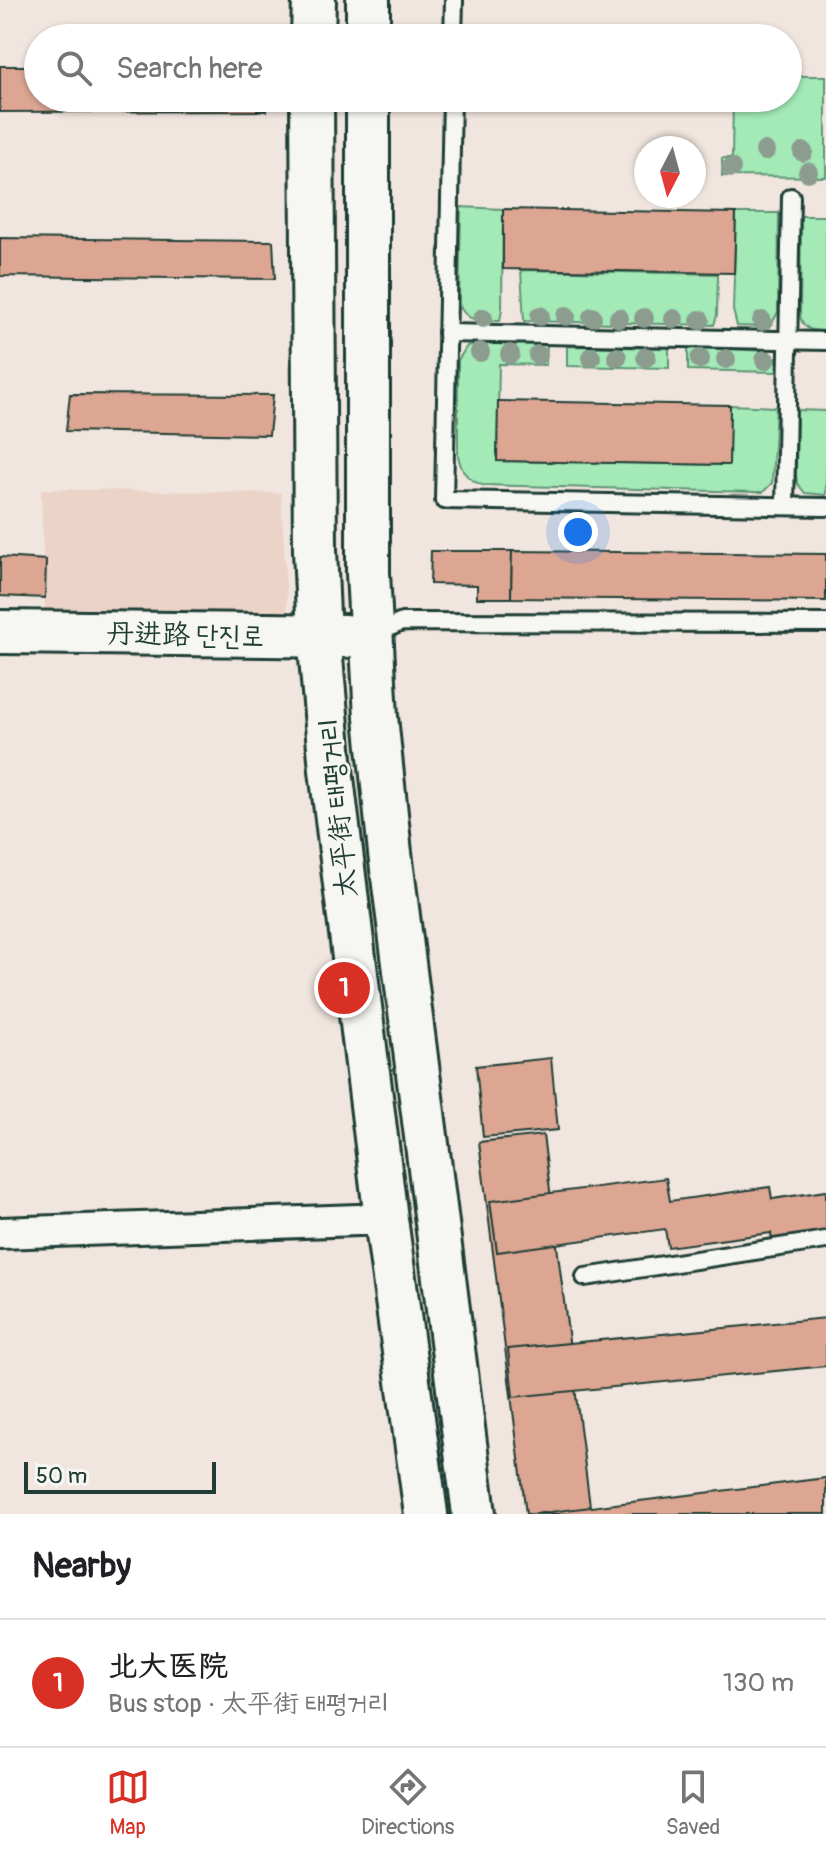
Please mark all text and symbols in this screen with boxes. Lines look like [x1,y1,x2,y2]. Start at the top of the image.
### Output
search box [24,24,802,112]
icon: search [52,46,96,90]
text: Search here [116,50,263,87]
north arrow [634,136,706,208]
your location [558,512,598,552]
street label: 丹进路 단진로 [106,617,264,654]
street label: 太平街 태평거리 [312,716,365,899]
pin: 1 [318,958,370,1018]
scale bar [24,1458,216,1494]
text: 50 m [36,1462,87,1490]
text: Nearby [32,1545,131,1588]
text: 北大医院 [108,1648,228,1685]
text: 1 [53,1667,63,1699]
text: 130 m [723,1667,794,1699]
text: Bus stop · 太平街 태평거리 [108,1688,389,1720]
tab: Map [106,1765,150,1841]
tab: Directions [361,1765,454,1841]
tab: Saved [666,1765,720,1841]

